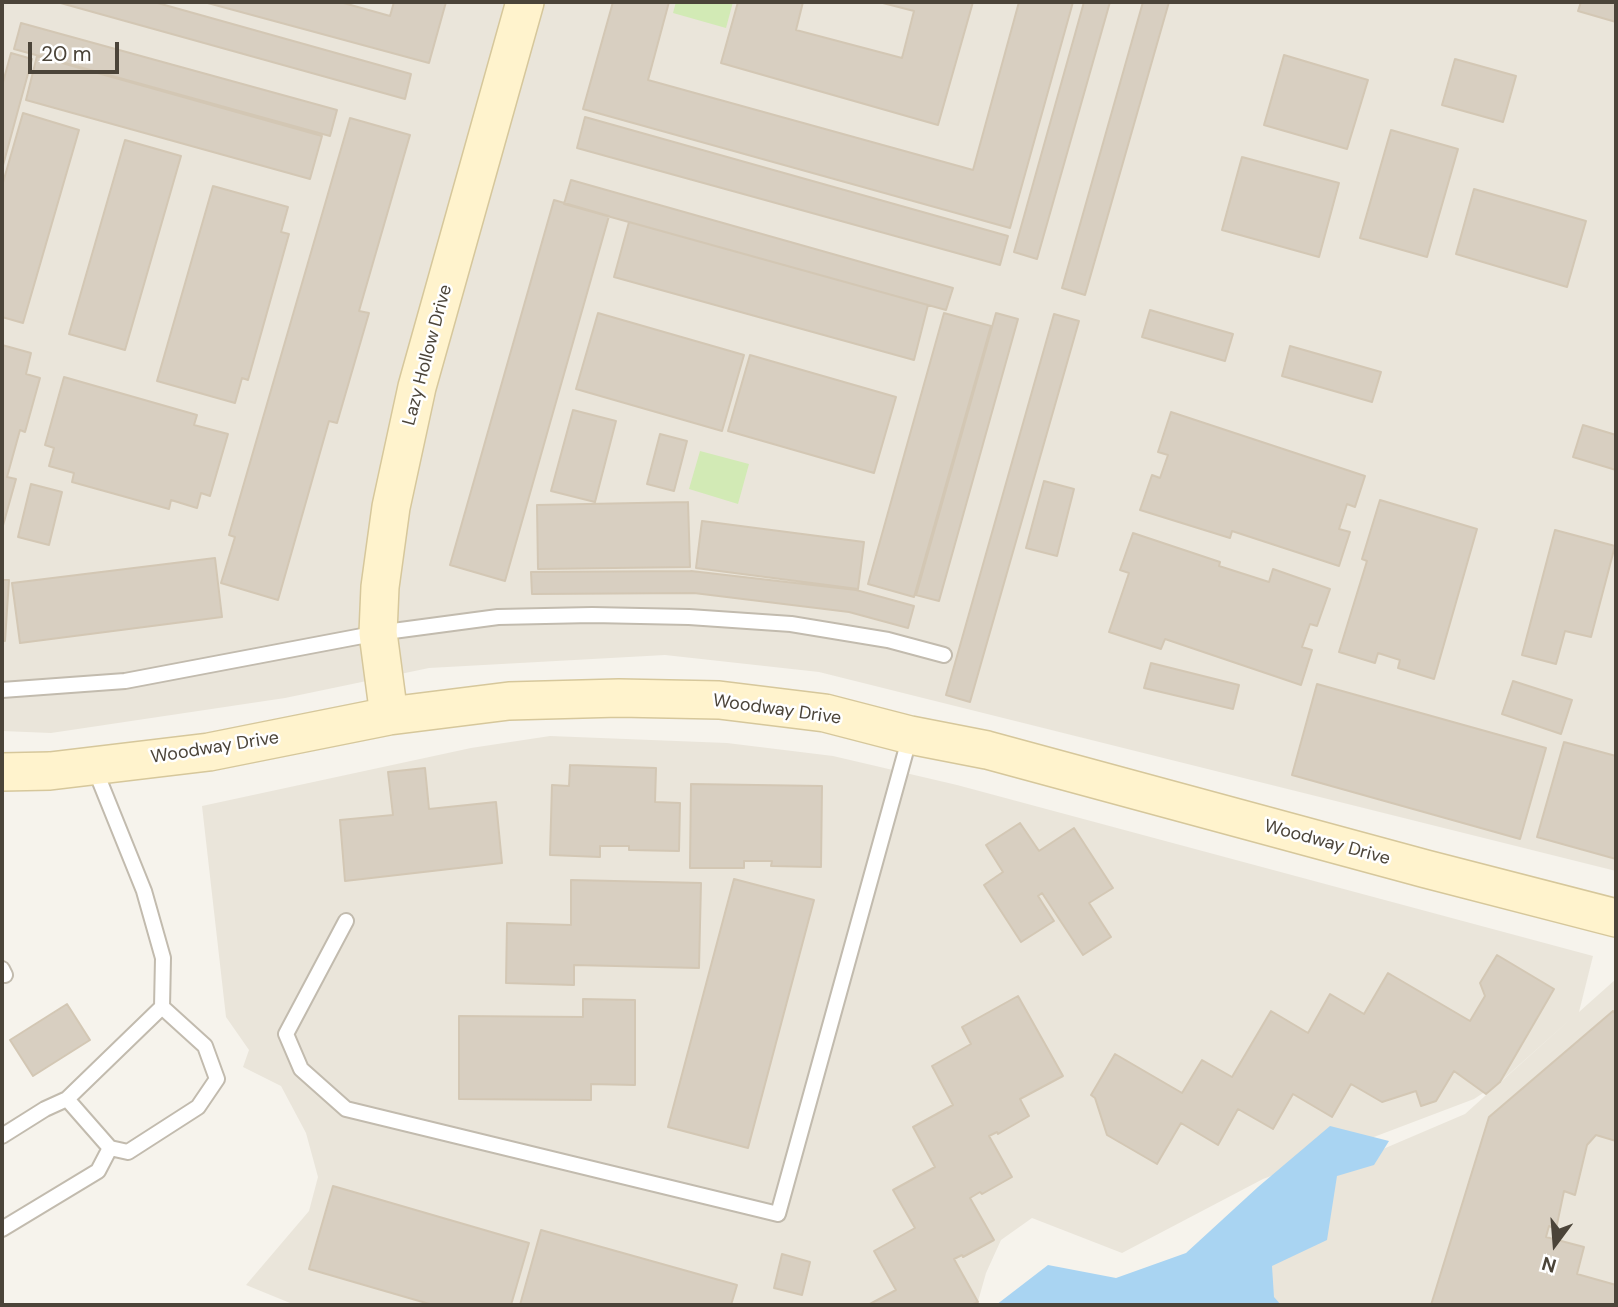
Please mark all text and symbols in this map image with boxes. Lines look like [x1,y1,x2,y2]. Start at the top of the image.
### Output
scale bar [32,28,122,72]
text: 20 m [41,40,92,68]
street label: Lazy Hollow Drive [399,282,457,428]
street label: Woodway Drive [711,690,843,730]
street label: Woodway Drive [149,727,281,769]
street label: Woodway Drive [1262,816,1392,870]
north arrow [1520,1209,1590,1279]
text: N [1539,1251,1559,1279]

